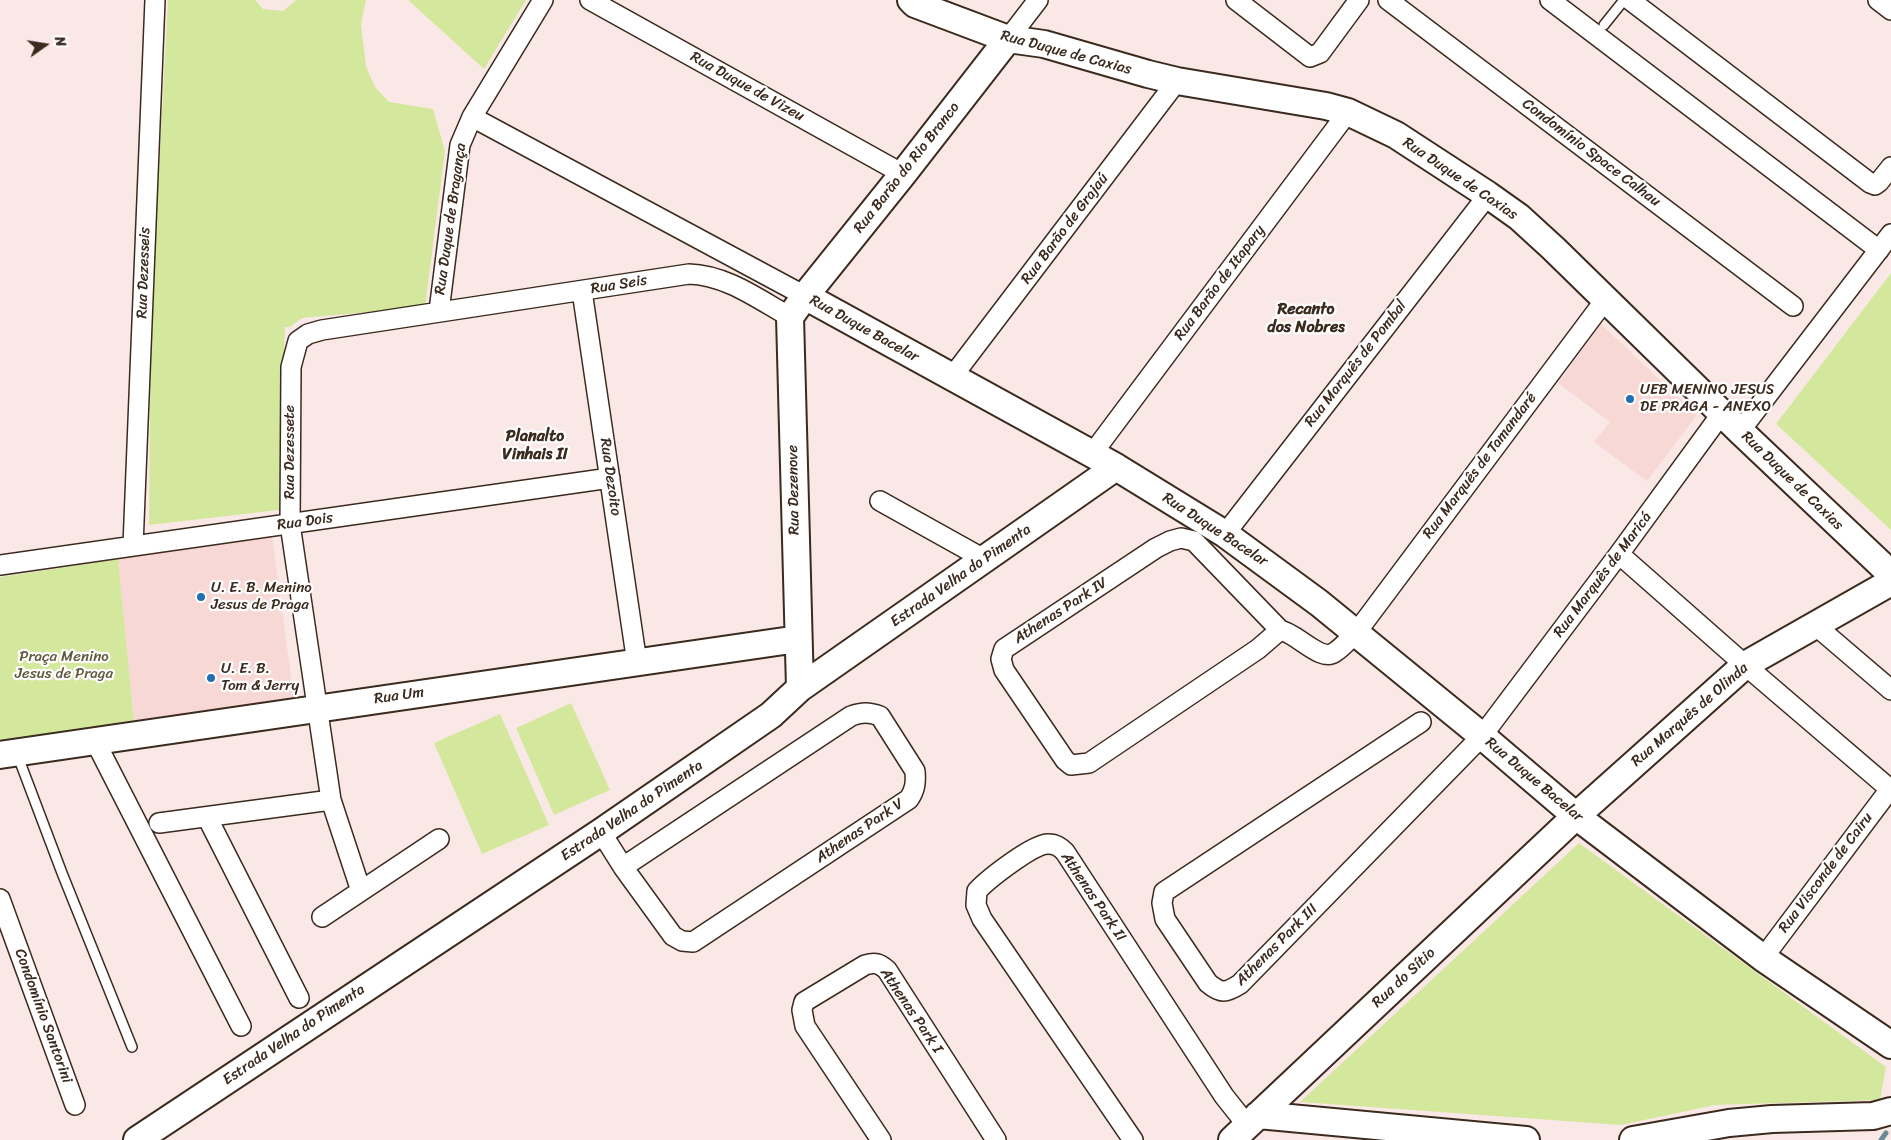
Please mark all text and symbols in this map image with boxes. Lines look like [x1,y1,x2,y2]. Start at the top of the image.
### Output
north arrow [20,20,70,70]
street label: Rua Duque de Caxias [999,27,1133,79]
text: N [47,34,73,49]
street label: Rua Duque de Vizeu [687,48,807,126]
street label: Condomínio Space Calhau [1518,95,1664,211]
street label: Rua Barão do Rio Branco [850,99,964,237]
street label: Rua Duque de Caxias [1399,134,1521,224]
street label: Rua Duque de Bragança [431,142,471,296]
street label: Rua Barão de Grajaú [1018,170,1112,288]
street label: Rua Barão de Itapary [1171,222,1269,344]
street label: Rua Dezesseis [133,227,155,319]
street label: Rua Seis [590,272,648,298]
street label: Rua Duque Bacelar [806,292,922,366]
street label: Rua Marquês de Pombal [1301,297,1411,431]
district label: Recanto dos Nobres [1267,300,1345,338]
place label: UEB MENINO JESUS DE PRAGA - ANEXO [1640,381,1774,416]
street label: Rua Marquês de Tamandaré [1419,389,1541,543]
marker: UEB MENINO JESUS DE PRAGA - ANEXO [1624,393,1636,405]
street label: Rua Dezessete [281,405,299,499]
district label: Planalto Vinhais II [502,427,568,465]
street label: Rua Duque de Caxias [1737,428,1847,534]
street label: Rua Dezoito [596,437,624,517]
street label: Rua Dezenove [784,445,804,535]
street label: Rua Duque Bacelar [1159,489,1271,571]
street label: Rua Dois [276,509,334,535]
street label: Rua Marquês de Maricá [1550,509,1656,641]
street label: Estrada Velha do Pimenta [887,521,1035,631]
street label: Athenas Park IV [1011,574,1111,648]
place label: U. E. B. Menino Jesus de Praga [211,579,312,614]
marker: U. E. B. Menino Jesus de Praga [195,591,207,603]
park label: Praça Menino Jesus de Praga [15,648,113,683]
street label: Rua Marquês de Olinda [1628,659,1752,771]
place label: U. E. B. Tom & Jerry [221,660,299,695]
marker: U. E. B. Tom & Jerry [205,672,217,684]
street label: Rua Um [373,684,425,708]
street label: Rua Duque Bacelar [1481,734,1587,826]
street label: Estrada Velha do Pimenta [558,757,706,865]
street label: Athenas Park V [813,795,907,867]
street label: Rua Visconde de Cairu [1775,809,1877,937]
street label: Athenas Park II [1057,849,1129,945]
street label: Athenas Park III [1232,900,1322,990]
street label: Rua do Sítio [1369,944,1439,1012]
street label: Condomínio Santorini [10,946,76,1086]
street label: Athenas Park I [876,965,946,1057]
street label: Estrada Velha do Pimenta [220,981,368,1089]

